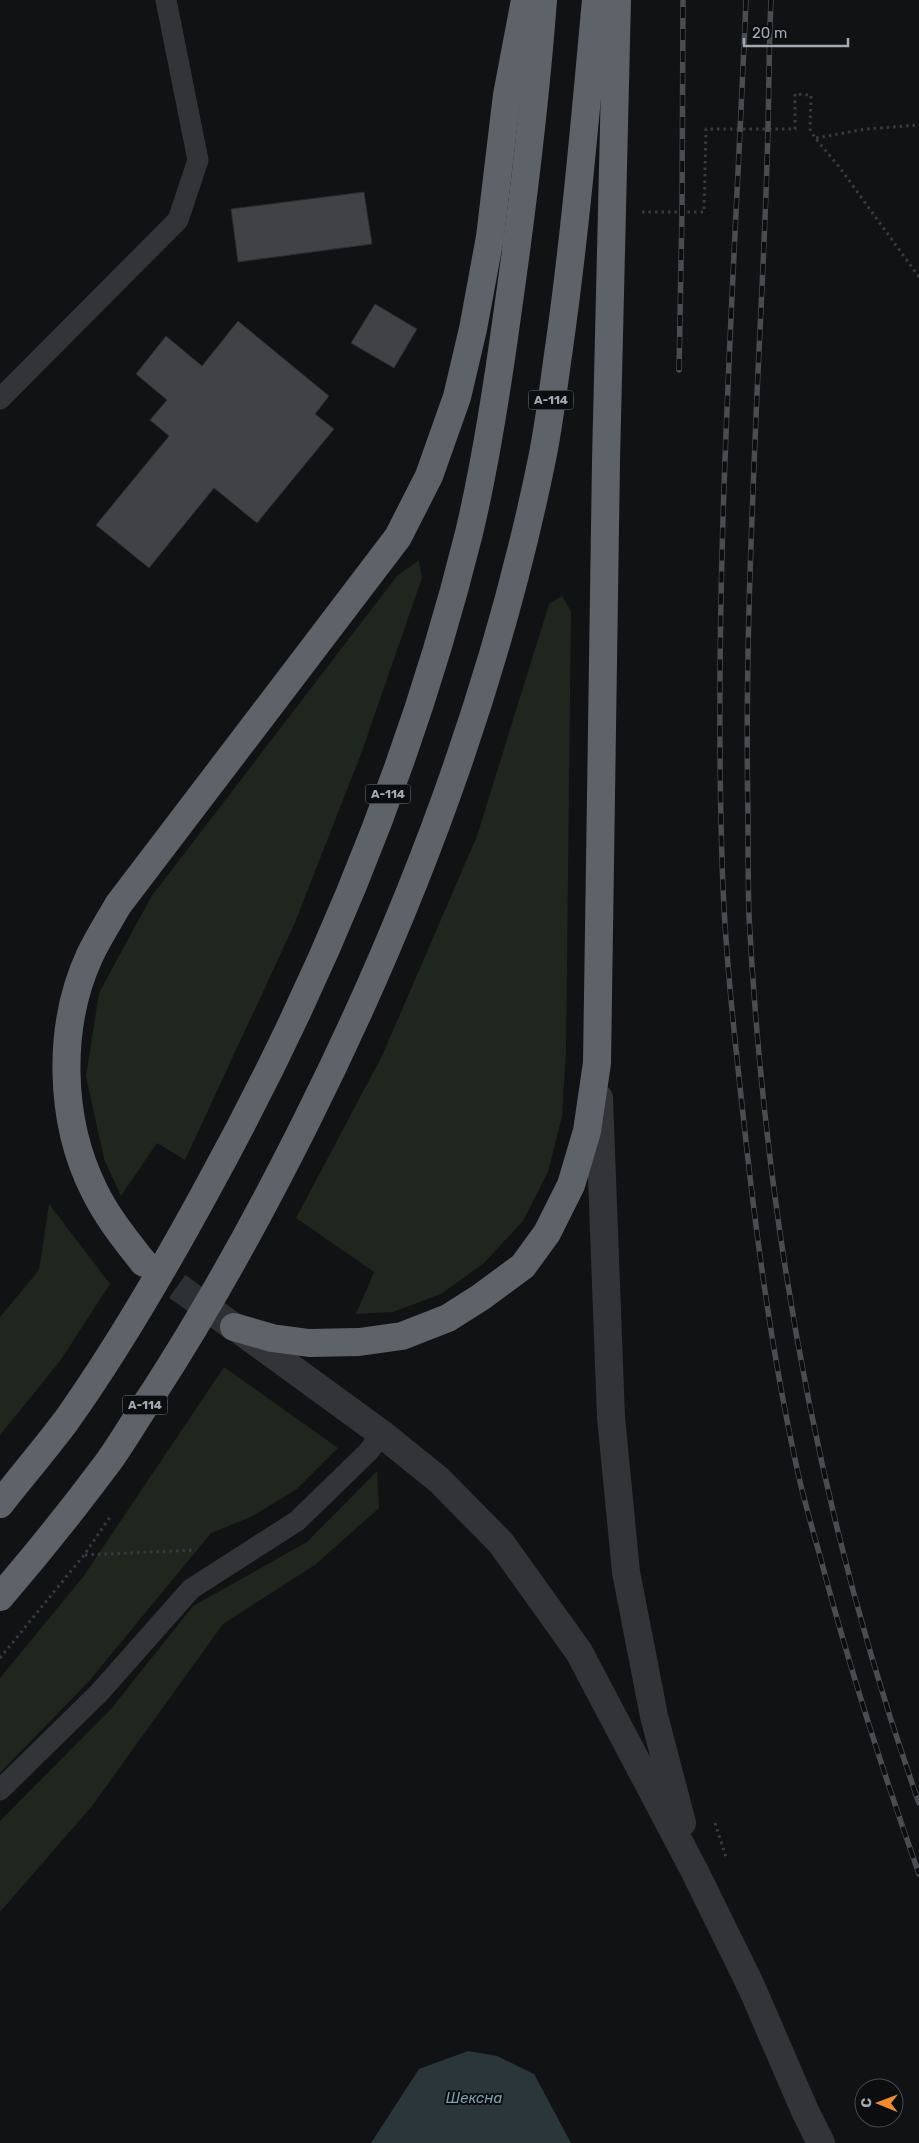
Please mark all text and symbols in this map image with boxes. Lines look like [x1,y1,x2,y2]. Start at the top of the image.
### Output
scale bar [744,15,848,47]
text: 20 m [752,24,787,42]
road number: А-114 [528,390,574,410]
road number: А-114 [366,784,410,804]
road number: А-114 [122,1396,168,1414]
north arrow [854,2078,904,2128]
water label: Шексна [446,2089,502,2107]
text: С [858,2098,875,2108]

